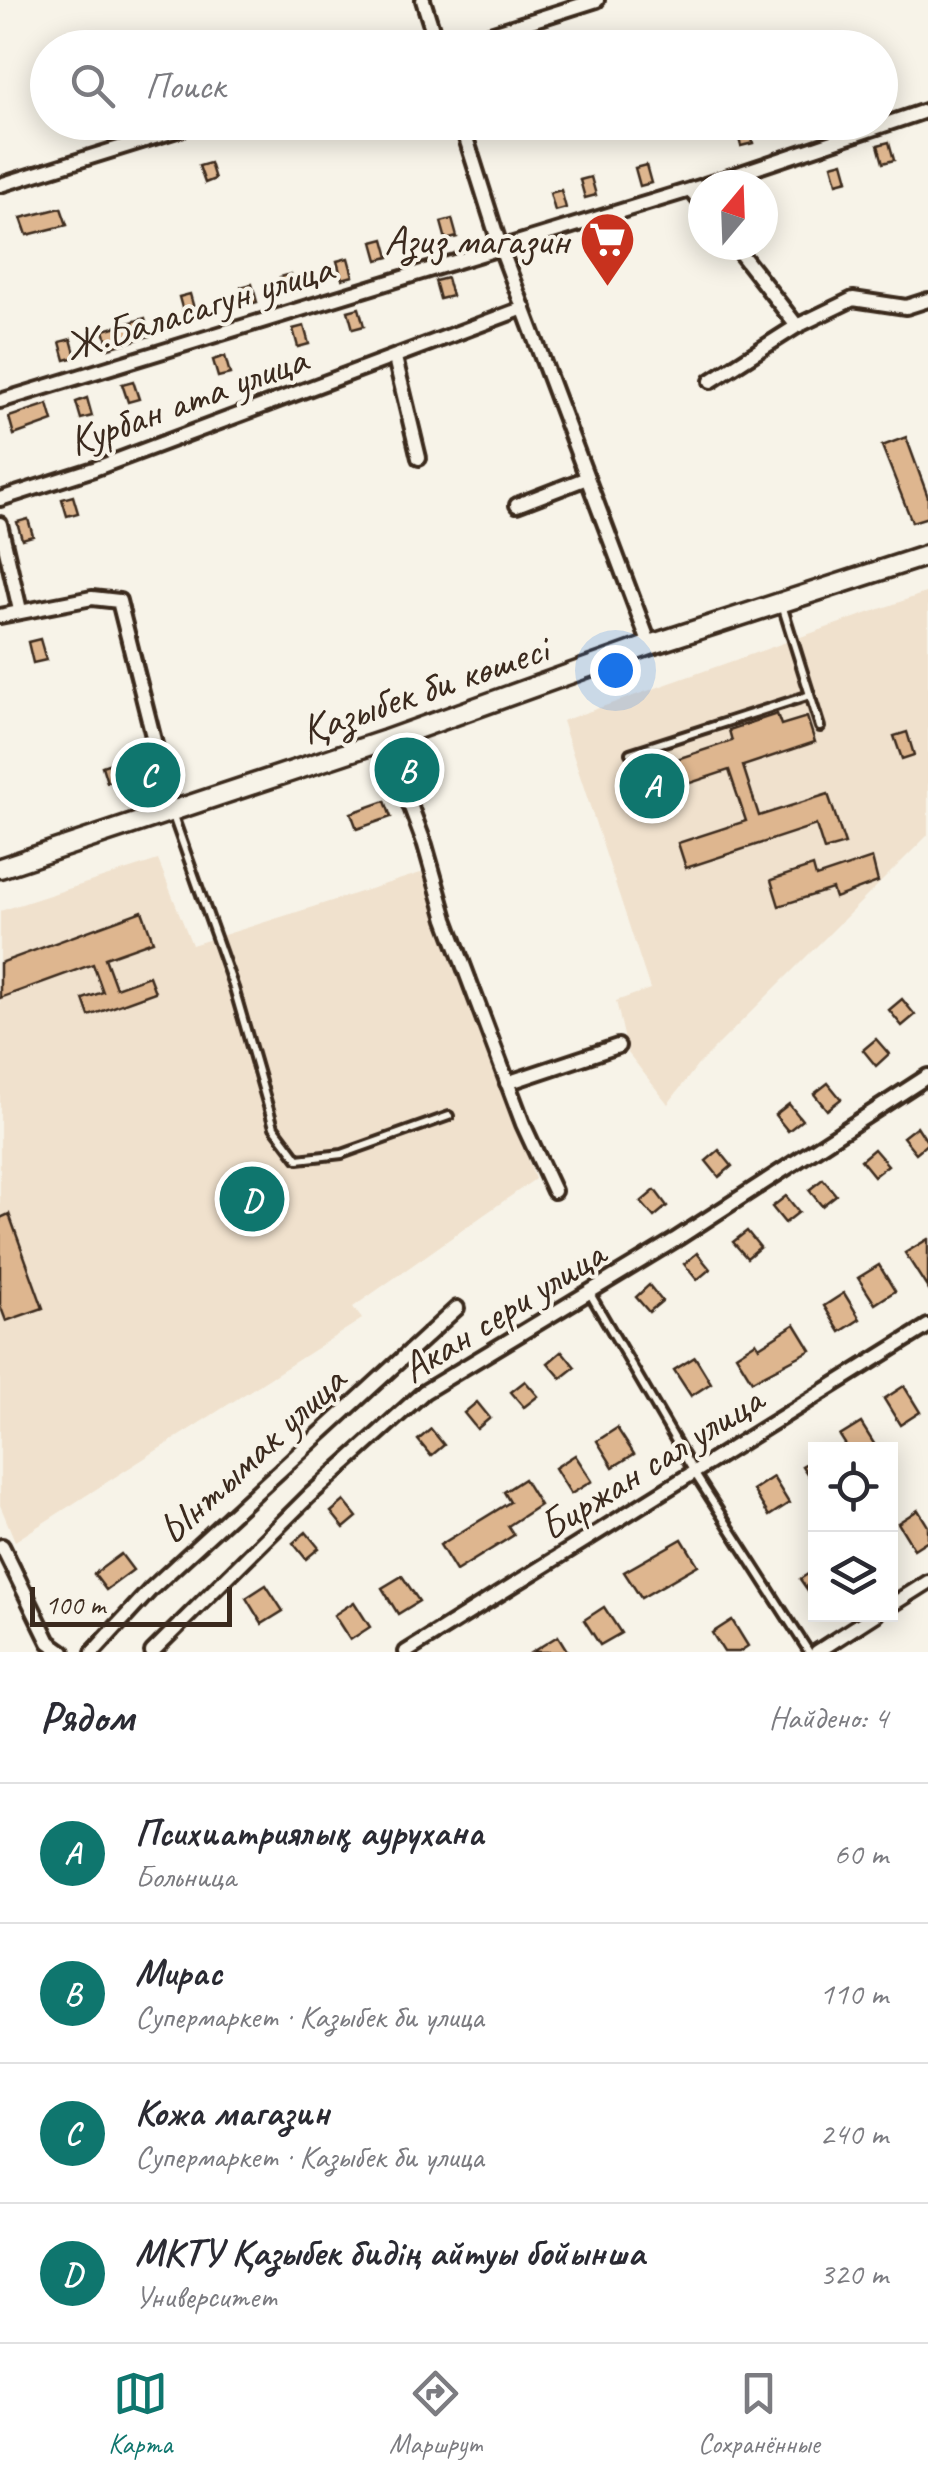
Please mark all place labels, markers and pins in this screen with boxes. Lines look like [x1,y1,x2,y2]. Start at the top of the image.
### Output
supermarket icon: Азиз магазин [578,209,638,288]
place label: Азиз магазин [384,214,572,267]
pin: B [374,732,440,808]
pin: C [116,738,180,812]
pin: A [620,748,684,824]
pin: D [220,1162,284,1236]

